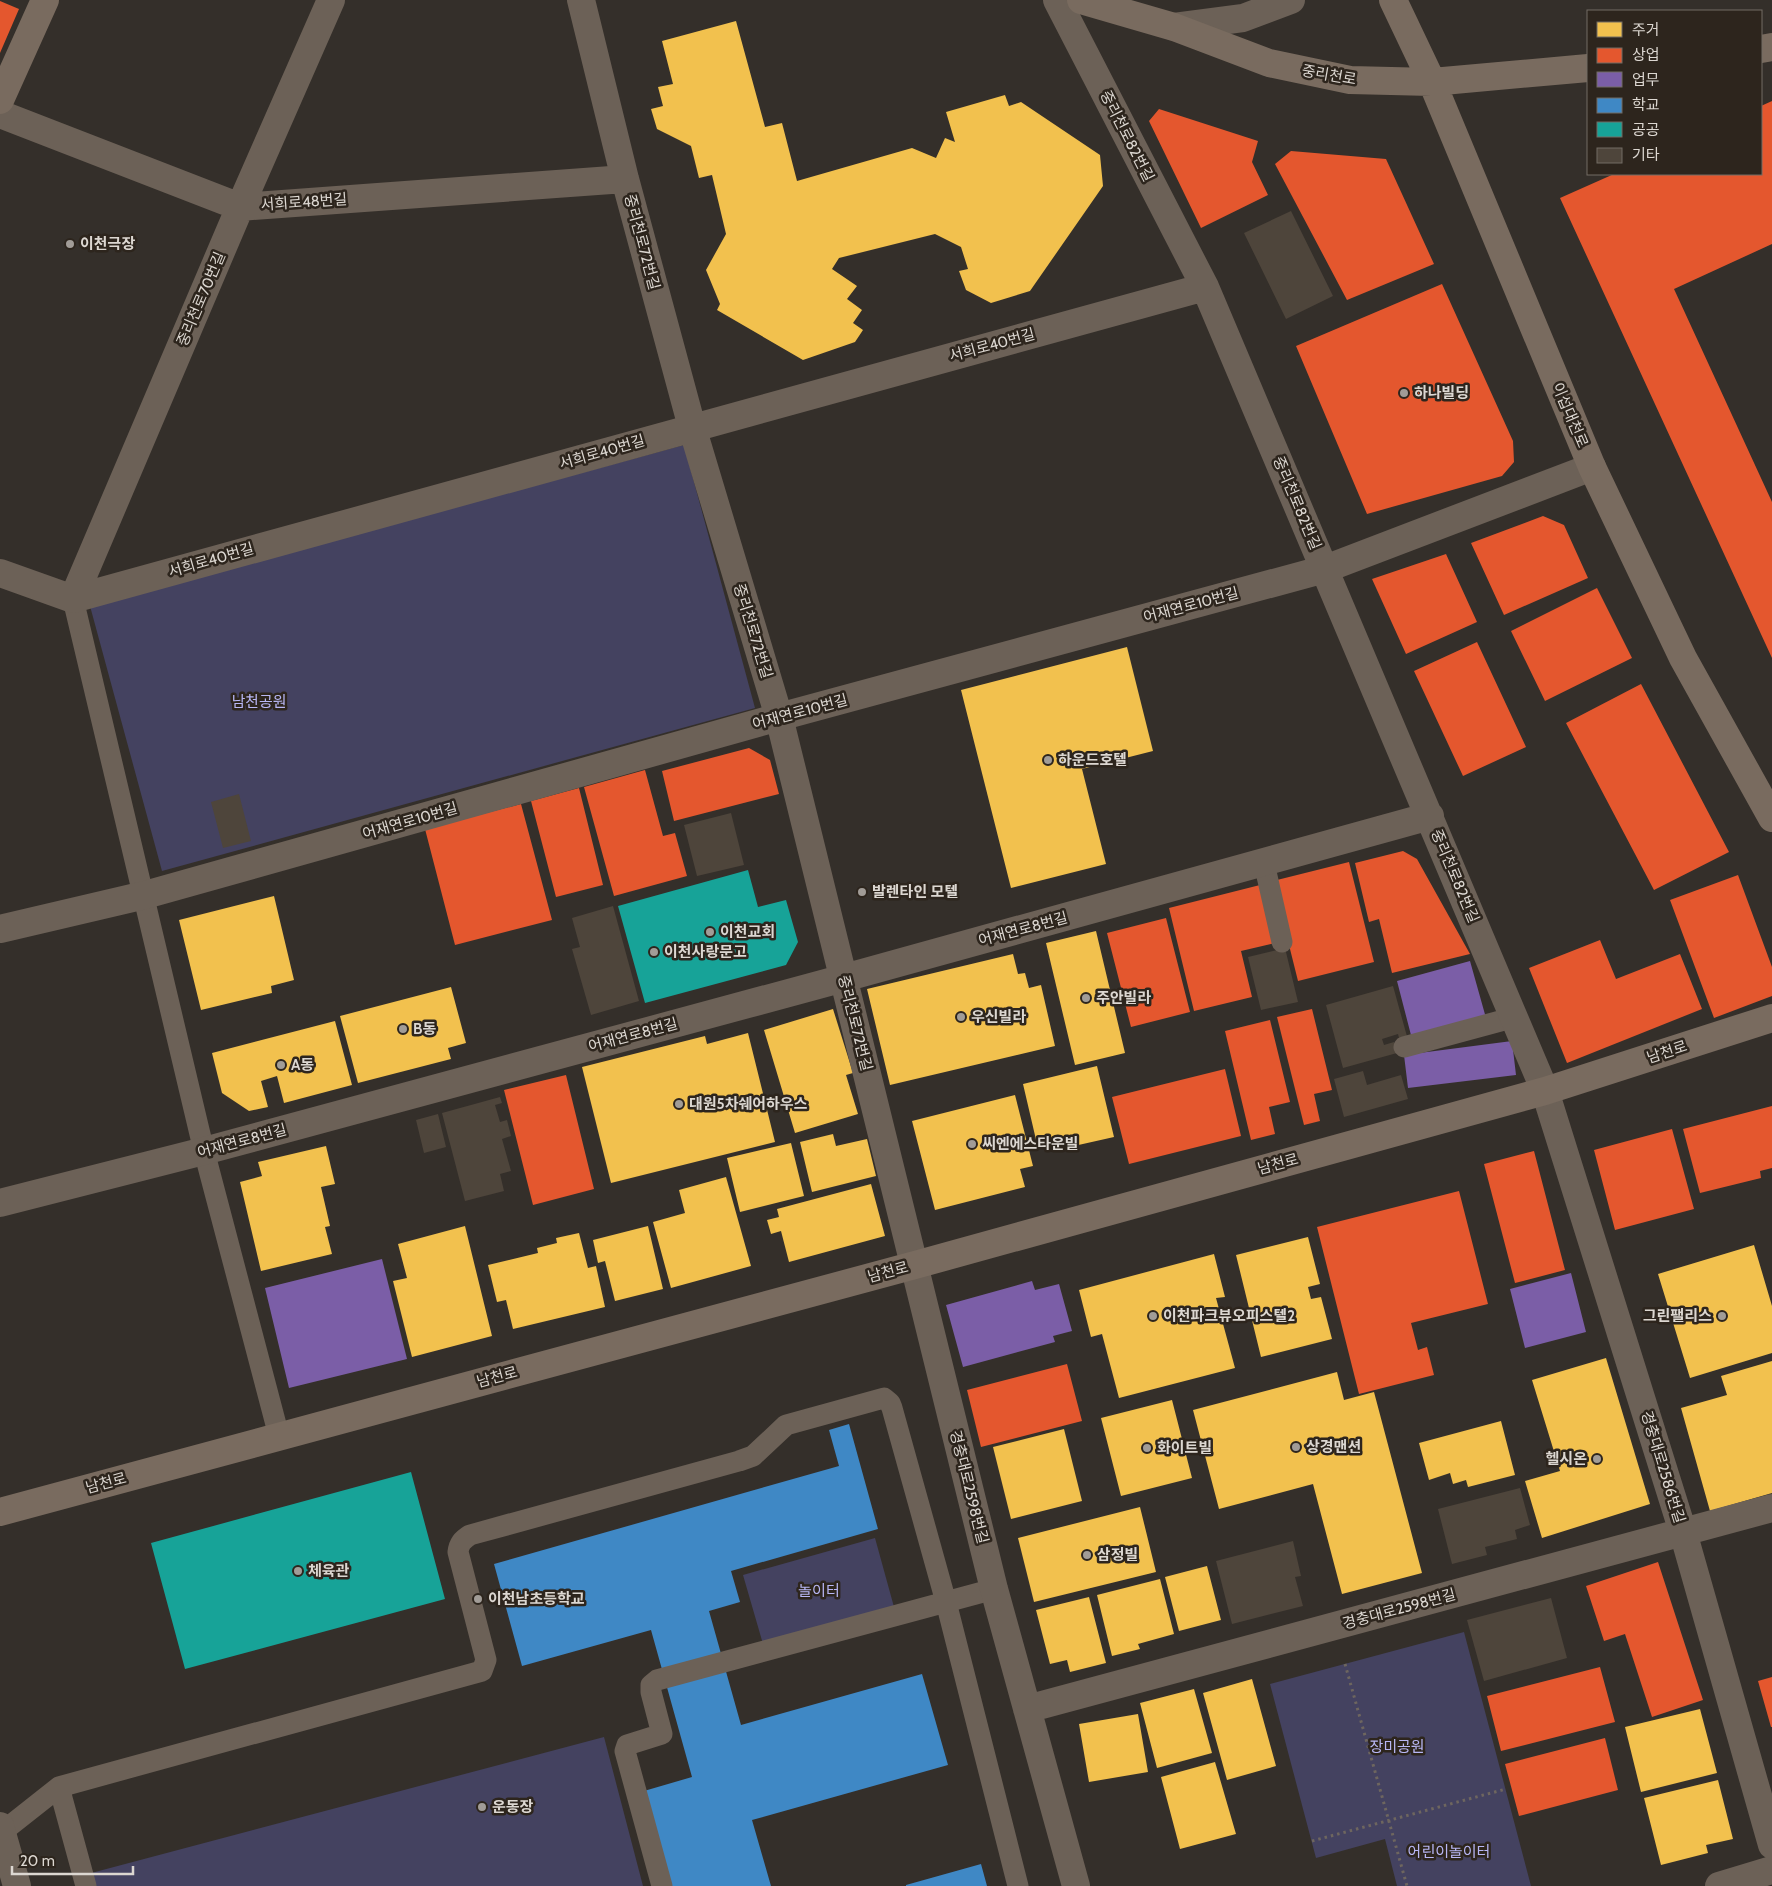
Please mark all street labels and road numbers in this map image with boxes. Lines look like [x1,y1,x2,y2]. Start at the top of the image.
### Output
street label: 중리천로 [1300,61,1358,89]
street label: 중리천로82번길 [1096,87,1158,185]
street label: 서희로48번길 [260,190,348,214]
street label: 중리천로72번길 [621,192,663,292]
street label: 중리천로70번길 [173,249,229,349]
street label: 서희로40번길 [947,325,1037,365]
street label: 이섭대천로 [1548,380,1592,450]
street label: 서희로40번길 [557,431,647,473]
street label: 중리천로82번길 [1269,454,1325,552]
street label: 서희로40번길 [166,539,256,581]
street label: 중리천로72번길 [730,581,776,681]
street label: 어재연로10번길 [1141,584,1241,626]
street label: 어재연로10번길 [750,691,850,733]
street label: 어재연로10번길 [360,799,460,843]
street label: 중리천로82번길 [1427,827,1483,925]
street label: 어재연로8번길 [976,908,1070,950]
street label: 중리천로72번길 [834,973,876,1073]
street label: 어재연로8번길 [586,1014,680,1056]
street label: 남천로 [1645,1037,1689,1067]
street label: 어재연로8번길 [195,1120,289,1162]
street label: 남천로 [1256,1150,1300,1178]
street label: 남천로 [866,1258,910,1286]
street label: 남천로 [475,1363,519,1391]
street label: 경충대로2586번길 [1637,1409,1689,1525]
street label: 경충대로2598번길 [946,1428,992,1546]
street label: 남천로 [84,1469,128,1497]
street label: 경충대로2598번길 [1340,1585,1458,1633]

